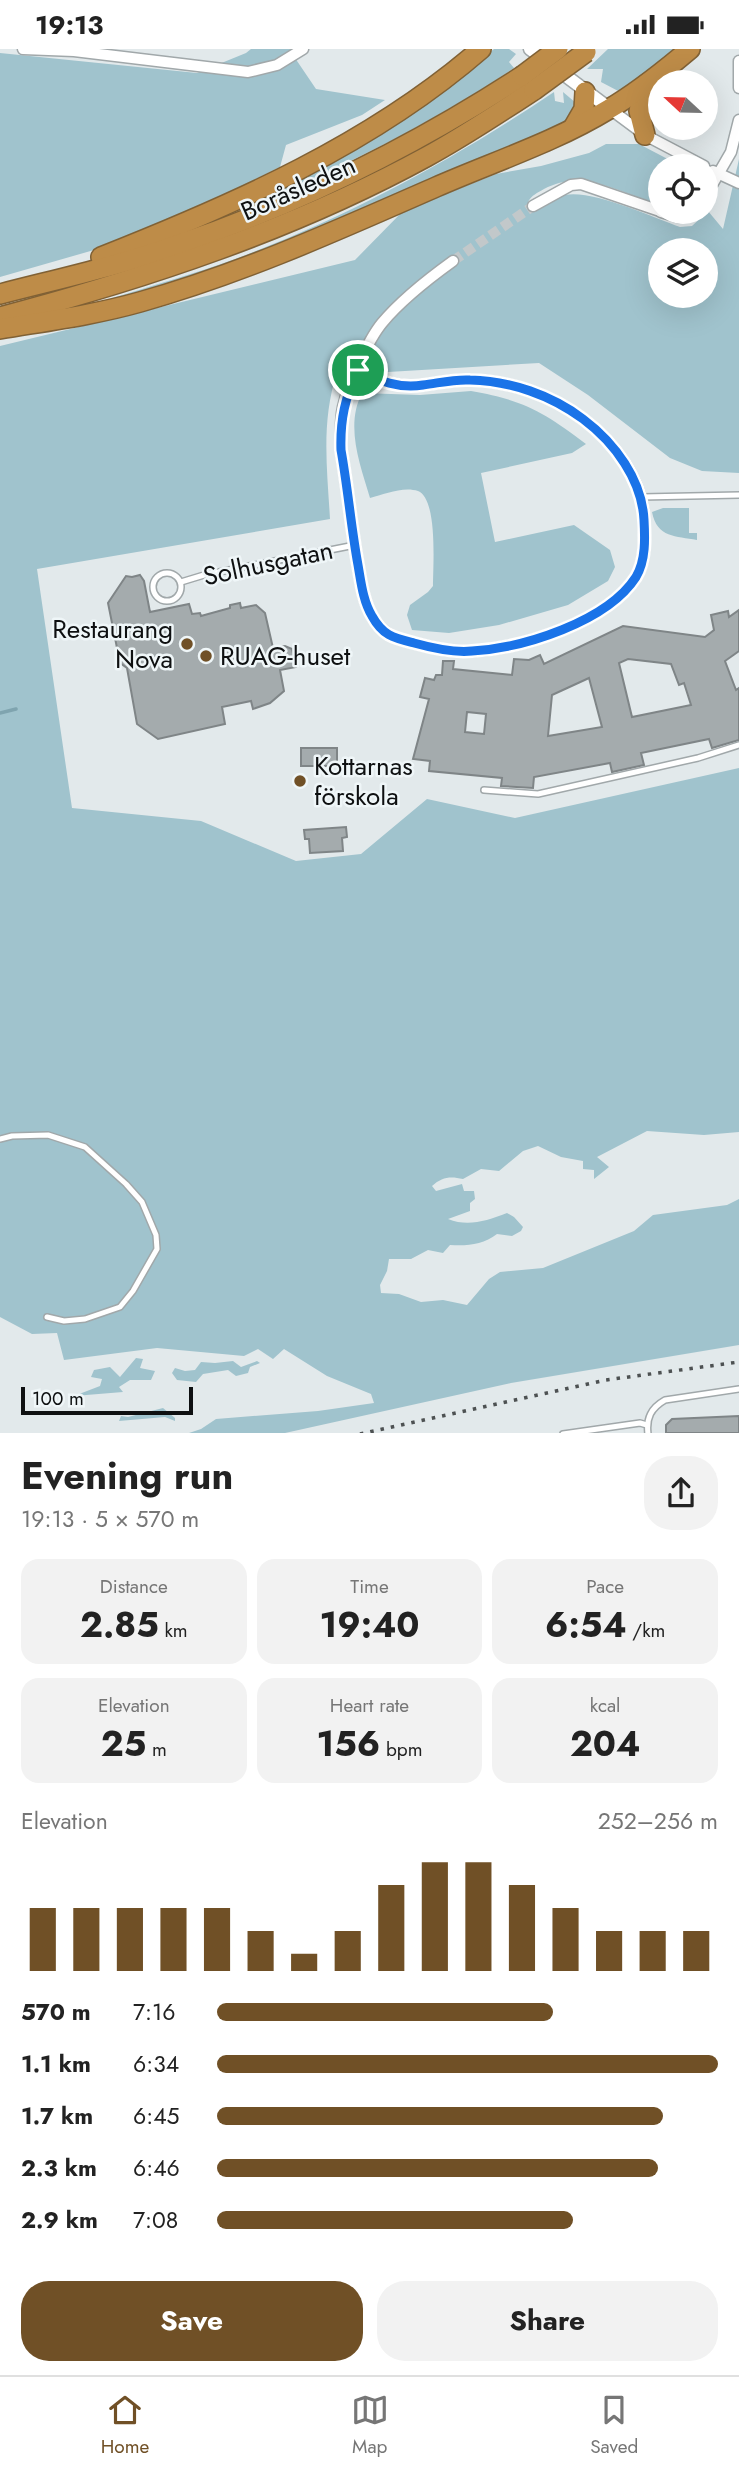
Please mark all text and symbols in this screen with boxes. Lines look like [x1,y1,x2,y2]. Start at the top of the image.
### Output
text: 19:13 [35,6,103,44]
north arrow [648,70,718,140]
map controls [648,70,718,308]
street label: Boråsleden [235,146,361,230]
button: locate [648,154,718,224]
button: layers [648,238,718,308]
pin [328,340,388,400]
icon: arrive [339,351,377,389]
street label: Solhusgatan [200,531,336,595]
place label: Restaurang Nova [52,610,173,678]
marker: Restaurang Nova [179,636,195,652]
place label: RUAG-huset [220,637,351,675]
marker: RUAG-huset [198,648,214,664]
place label: Kottarnas förskola [314,747,413,815]
marker: Kottarnas förskola [292,773,308,789]
scale bar [21,1385,192,1416]
text: 100 m [32,1385,84,1412]
text: Evening run [21,1448,233,1503]
button: share [644,1456,718,1530]
text: 19:13 · 5 × 570 m [21,1502,199,1536]
text: Distance [100,1573,168,1600]
text: Time [350,1573,389,1600]
text: Pace [586,1573,624,1600]
text: 2.85 [80,1600,159,1650]
text: 19:40 [319,1600,420,1650]
text: 6:54 [545,1600,627,1650]
text: km [159,1617,188,1644]
text: /km [627,1617,665,1644]
text: Elevation [98,1692,170,1719]
text: Heart rate [330,1692,409,1719]
text: kcal [590,1692,621,1719]
text: 25 [101,1719,146,1769]
text: 156 [316,1719,380,1769]
text: 204 [570,1719,640,1769]
text: m [146,1736,167,1763]
text: bpm [380,1736,422,1763]
text: Elevation [21,1804,108,1838]
text: 252–256 m [598,1804,718,1838]
text: 570 m [21,1995,91,2029]
text: 7:16 [133,1995,176,2029]
text: 1.1 km [21,2047,91,2081]
text: 6:34 [133,2047,179,2081]
text: 1.7 km [21,2099,93,2133]
text: 6:45 [133,2099,180,2133]
text: 2.3 km [21,2151,97,2185]
text: 6:46 [133,2151,180,2185]
text: 2.9 km [21,2203,98,2237]
text: 7:08 [133,2203,178,2237]
button: Save [21,2281,363,2361]
button: Share [377,2281,718,2361]
tab: Home [101,2391,149,2460]
tab: Map [351,2391,389,2460]
tab: Saved [590,2391,638,2460]

